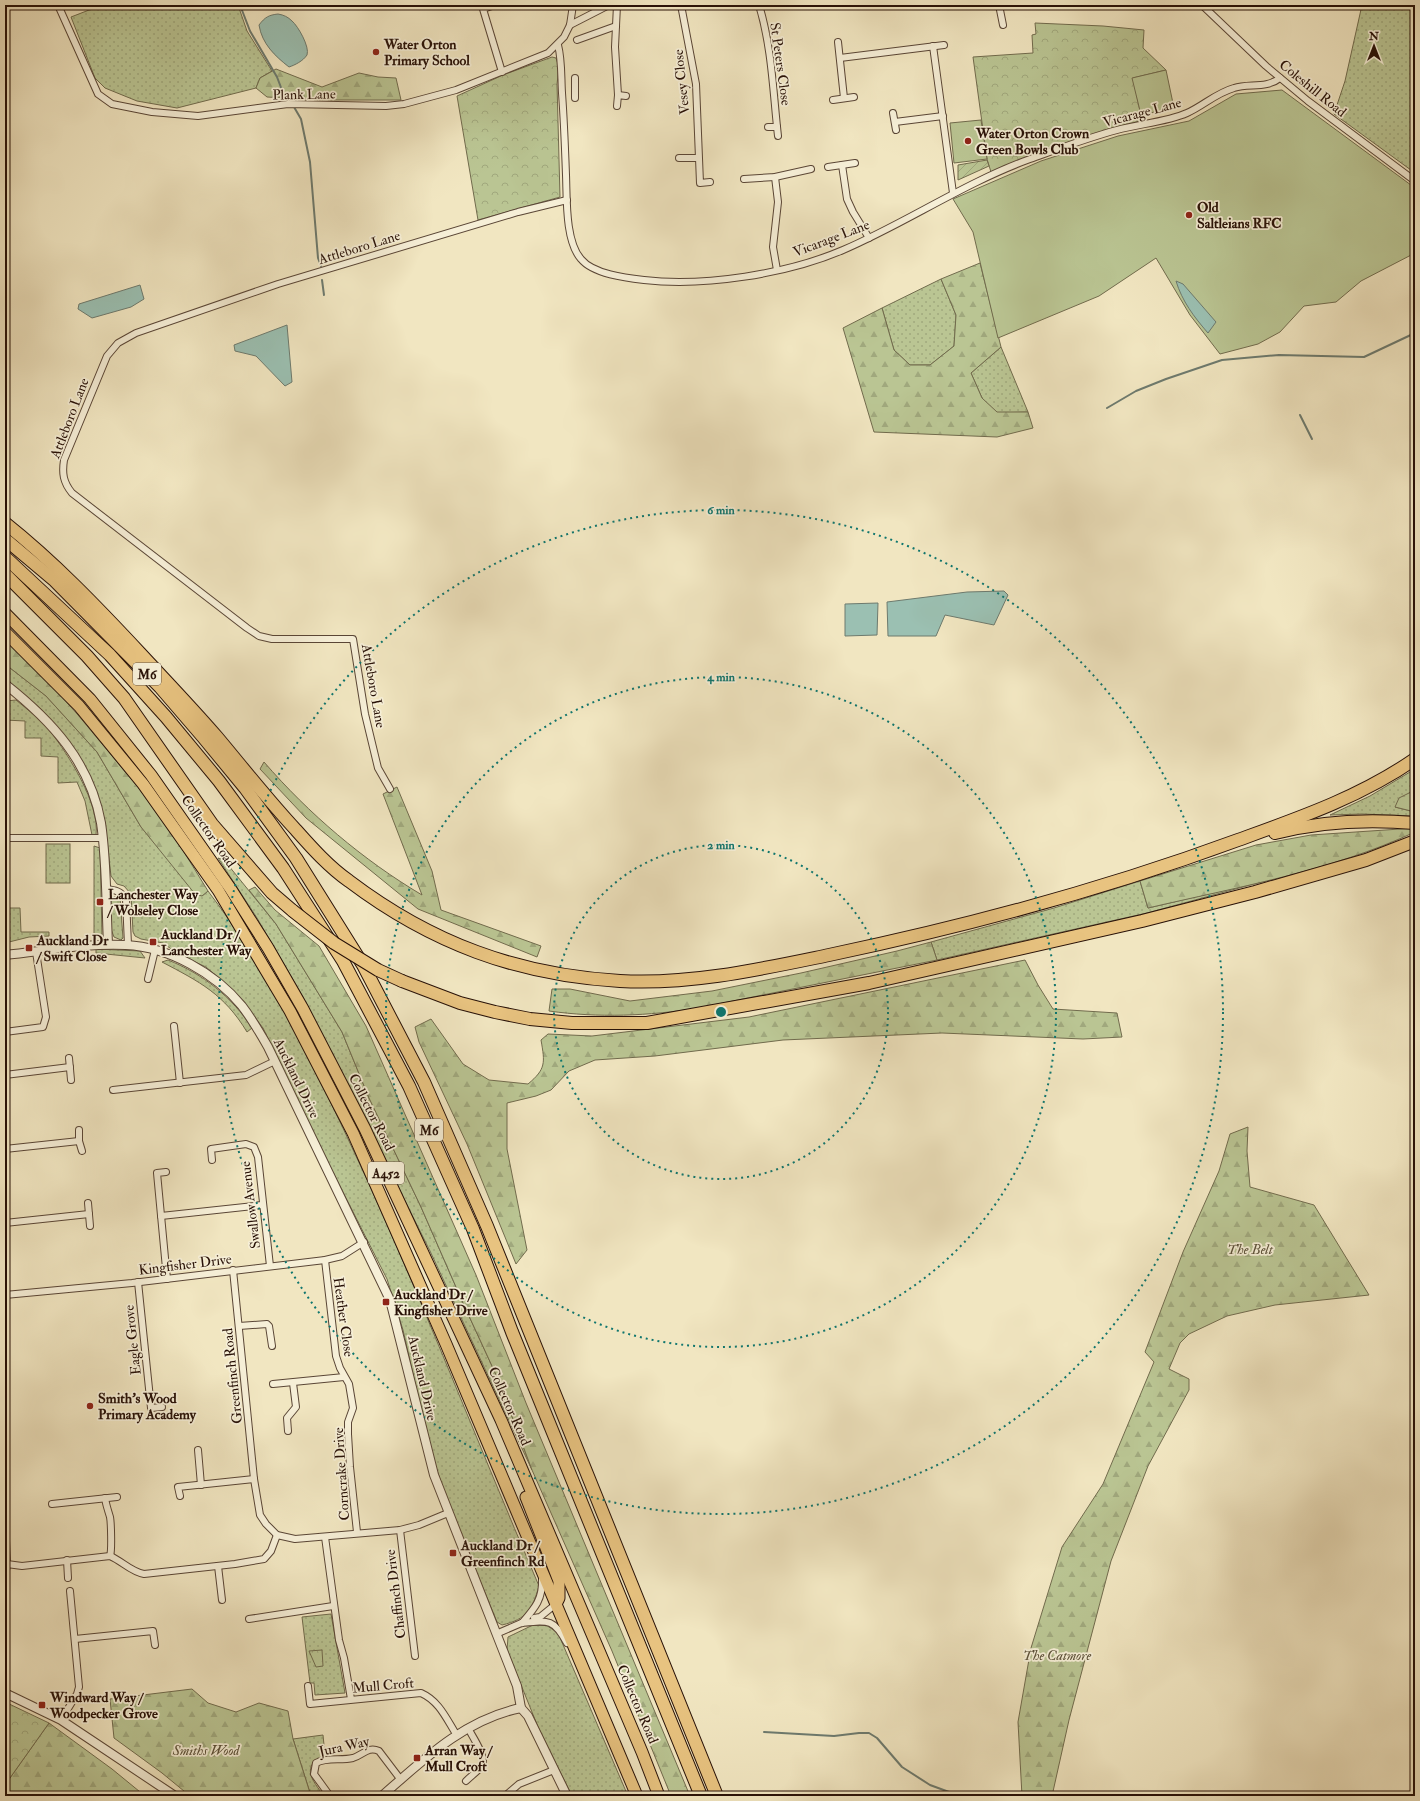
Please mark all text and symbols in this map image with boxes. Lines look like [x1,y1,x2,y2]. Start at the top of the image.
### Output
street label: St Peters Close [766,22,795,107]
north arrow [1354,26,1394,66]
text: N [1368,30,1380,43]
place label: Water Orton Primary School [383,36,470,70]
marker: Water Orton Primary School [371,47,381,57]
street label: Vesey Close [670,48,694,115]
street label: Coleshill Road [1276,56,1350,121]
street label: Plank Lane [272,85,336,104]
street label: Vicarage Lane [1101,94,1183,131]
place label: Water Orton Crown Green Bowls Club [975,125,1090,158]
marker: Water Orton Crown Green Bowls Club [963,136,973,146]
place label: Old Saltleians RFC [1197,199,1281,232]
marker: Old Saltleians RFC [1184,210,1194,220]
street label: Vicarage Lane [791,216,872,261]
street label: Attleboro Lane [315,227,402,268]
street label: Attleboro Lane [46,375,93,462]
text: 6 min [707,503,735,518]
street label: Attleboro Lane [358,642,389,729]
road number: M6 [133,663,161,685]
text: 4 min [706,670,736,685]
street label: Collector Road [177,792,240,871]
text: 2 min [707,838,735,853]
place label: Lanchester Way / Wolseley Close [106,886,199,920]
marker: Lanchester Way / Wolseley Close [95,897,105,907]
place label: Auckland Dr / Lanchester Way [160,926,252,960]
place label: Auckland Dr / Swift Close [35,932,109,965]
marker: Auckland Dr / Lanchester Way [148,937,158,947]
marker: Auckland Dr / Swift Close [24,943,34,953]
centre of rings [714,1005,728,1019]
street label: Auckland Drive [269,1035,323,1121]
street label: Collector Road [345,1071,398,1154]
road number: M6 [415,1119,443,1141]
street label: Swallow Avenue [237,1160,264,1250]
road number: A452 [368,1162,404,1184]
park label: The Belt [1227,1241,1274,1258]
street label: Kingfisher Drive [138,1250,233,1279]
street label: Heather Close [330,1276,358,1358]
place label: Auckland Dr / Kingfisher Drive [393,1286,488,1320]
marker: Auckland Dr / Kingfisher Drive [381,1297,391,1307]
street label: Eagle Grove [120,1304,145,1376]
street label: Greenfinch Road [219,1327,246,1425]
street label: Auckland Drive [404,1333,441,1422]
street label: Collector Road [485,1364,534,1448]
place label: Smith's Wood Primary Academy [98,1390,197,1424]
marker: Smith's Wood Primary Academy [85,1401,95,1411]
street label: Corncrake Drive [330,1427,353,1521]
place label: Auckland Dr / Greenfinch Rd [460,1537,545,1570]
street label: Chaffinch Drive [382,1548,409,1640]
marker: Auckland Dr / Greenfinch Rd [448,1548,458,1558]
park label: The Catmore [1023,1647,1091,1664]
street label: Collector Road [613,1662,662,1746]
street label: Mull Croft [352,1674,415,1697]
place label: Windward Way / Woodpecker Grove [49,1689,158,1723]
marker: Windward Way / Woodpecker Grove [37,1700,47,1710]
street label: Jura Way [316,1733,372,1761]
park label: Smiths Wood [172,1742,240,1759]
place label: Arran Way / Mull Croft [424,1742,493,1775]
marker: Arran Way / Mull Croft [412,1753,422,1763]

